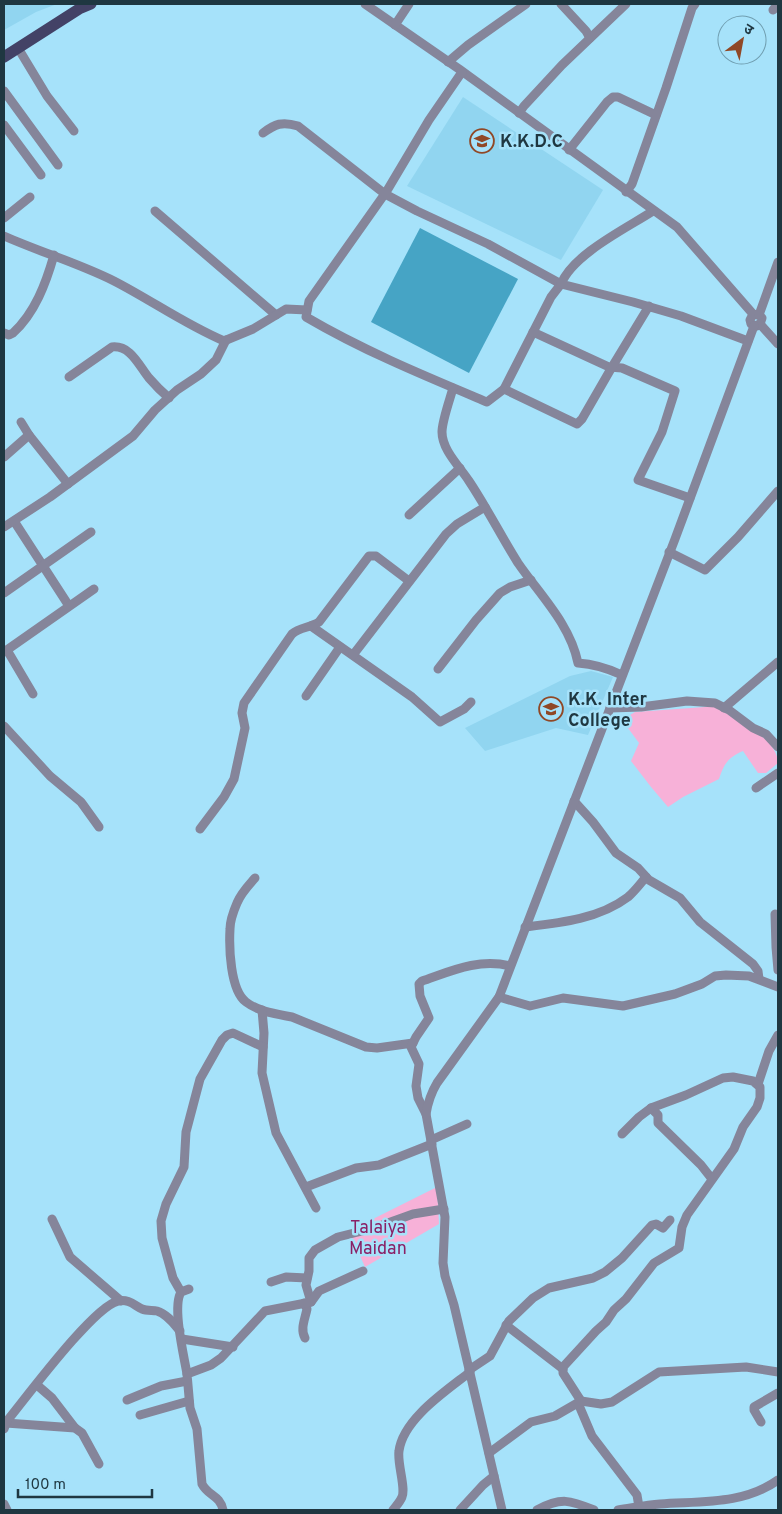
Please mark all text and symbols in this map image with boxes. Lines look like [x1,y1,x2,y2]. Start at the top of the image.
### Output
north arrow [717,15,767,65]
text: उ [740,21,757,40]
school or university icon: K.K.D.C [469,128,495,154]
place label: K.K.D.C [500,131,563,154]
place label: K.K. Inter College [568,689,647,733]
school or university icon: K.K. Inter College [538,696,564,722]
park label: Talaiya Maidan [349,1217,407,1261]
scale bar [18,1466,151,1498]
text: 100 m [25,1476,66,1495]

